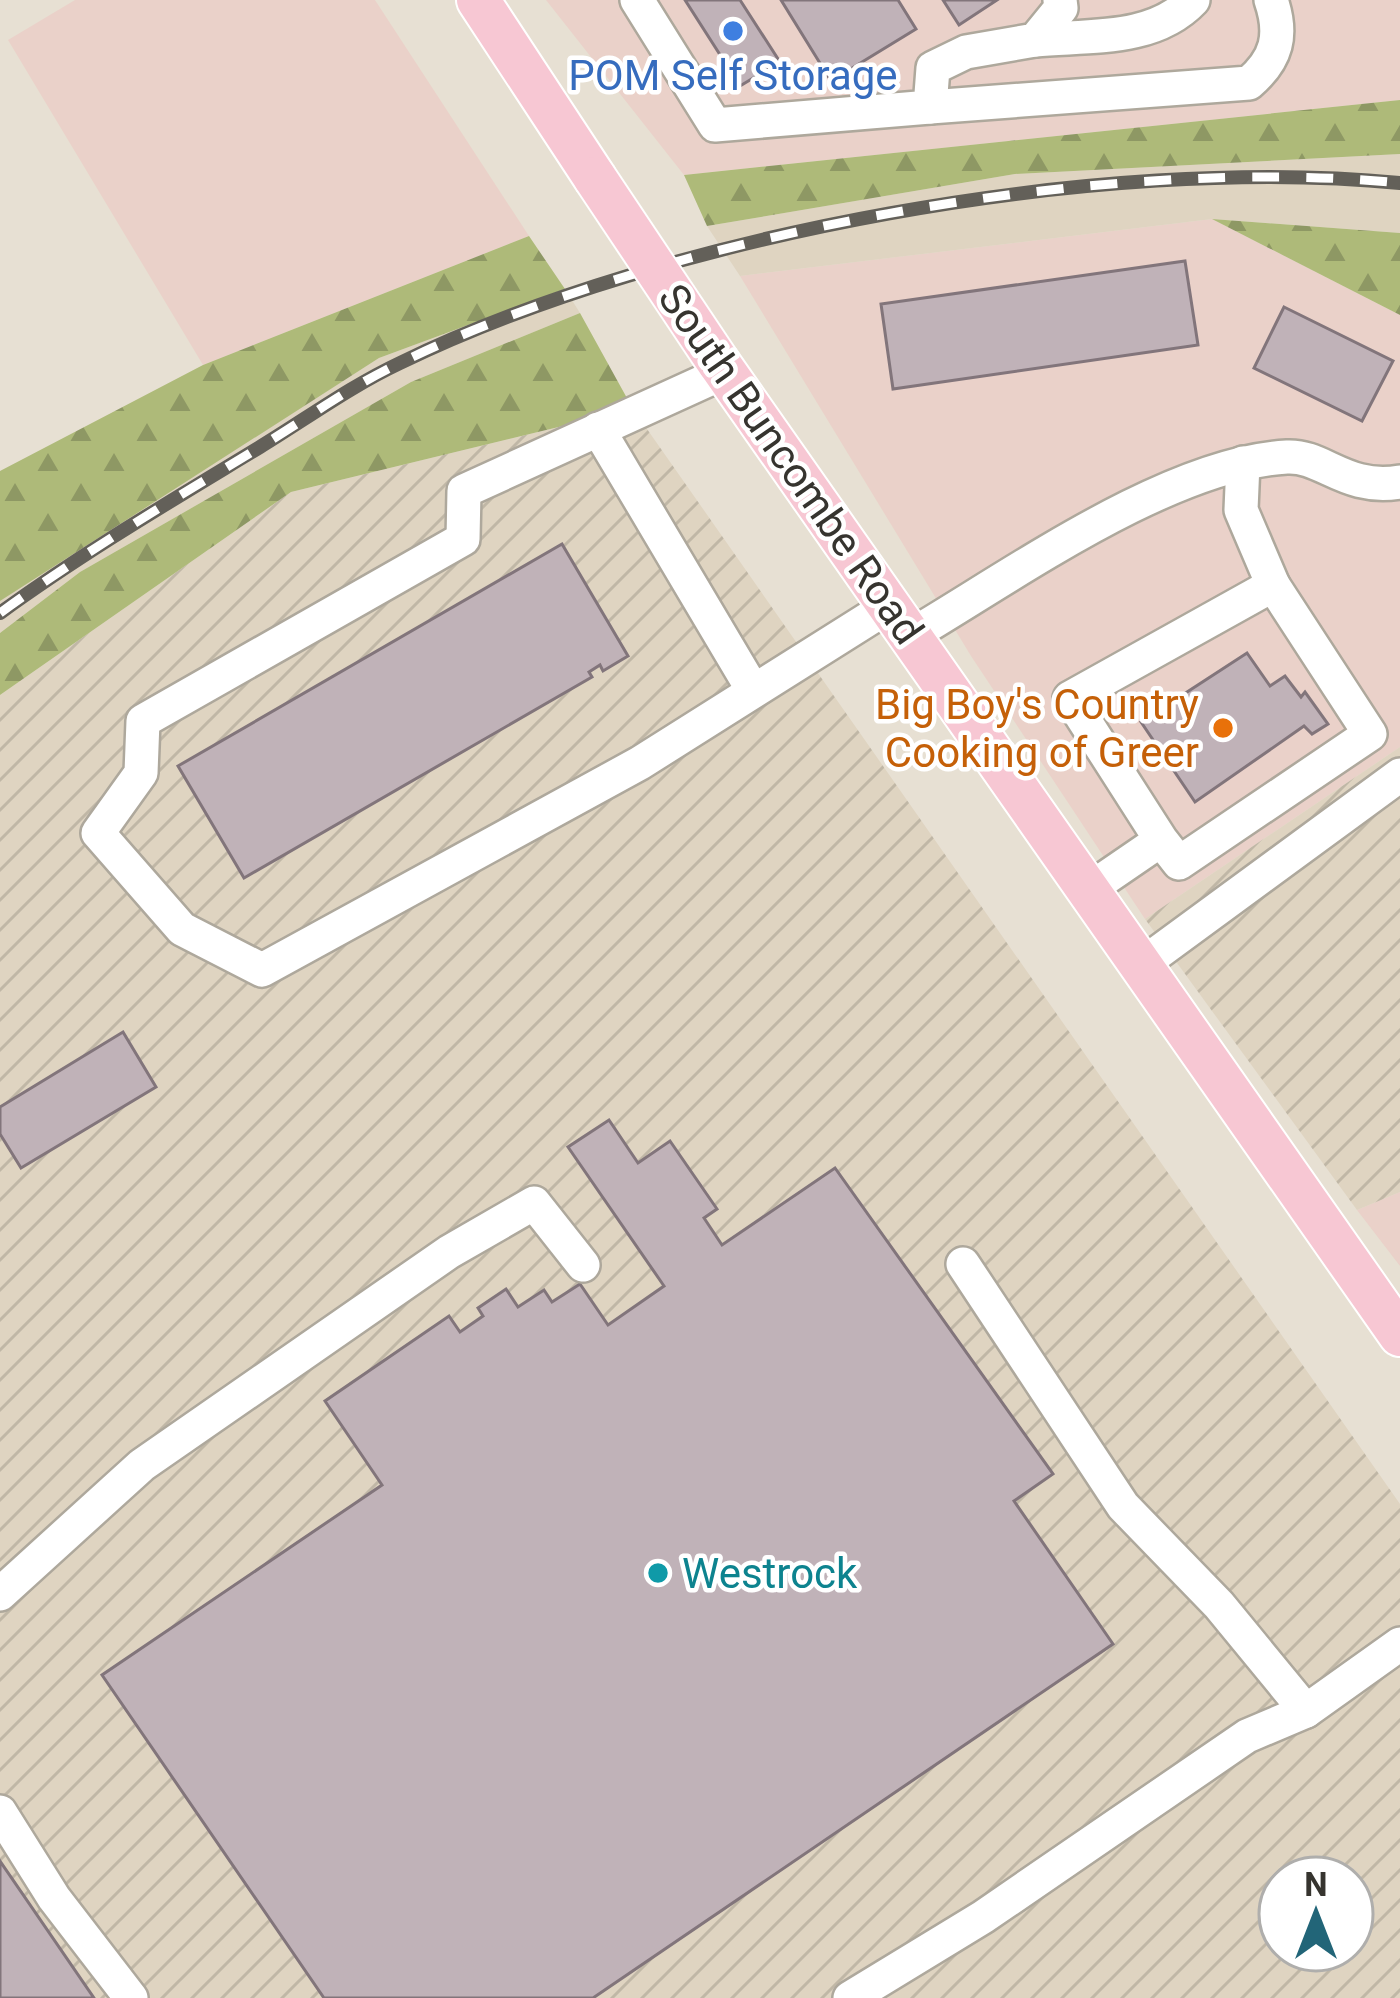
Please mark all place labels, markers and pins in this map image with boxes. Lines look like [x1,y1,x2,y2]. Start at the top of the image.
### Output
marker: POM Self Storage [720,18,746,44]
place label: POM Self Storage [568,51,898,100]
place label: Big Boy's Country Cooking of Greer [875,680,1199,777]
marker: Big Boy's Country Cooking of Greer [1210,715,1236,741]
place label: Westrock [682,1549,858,1598]
marker: Westrock [645,1560,671,1586]

